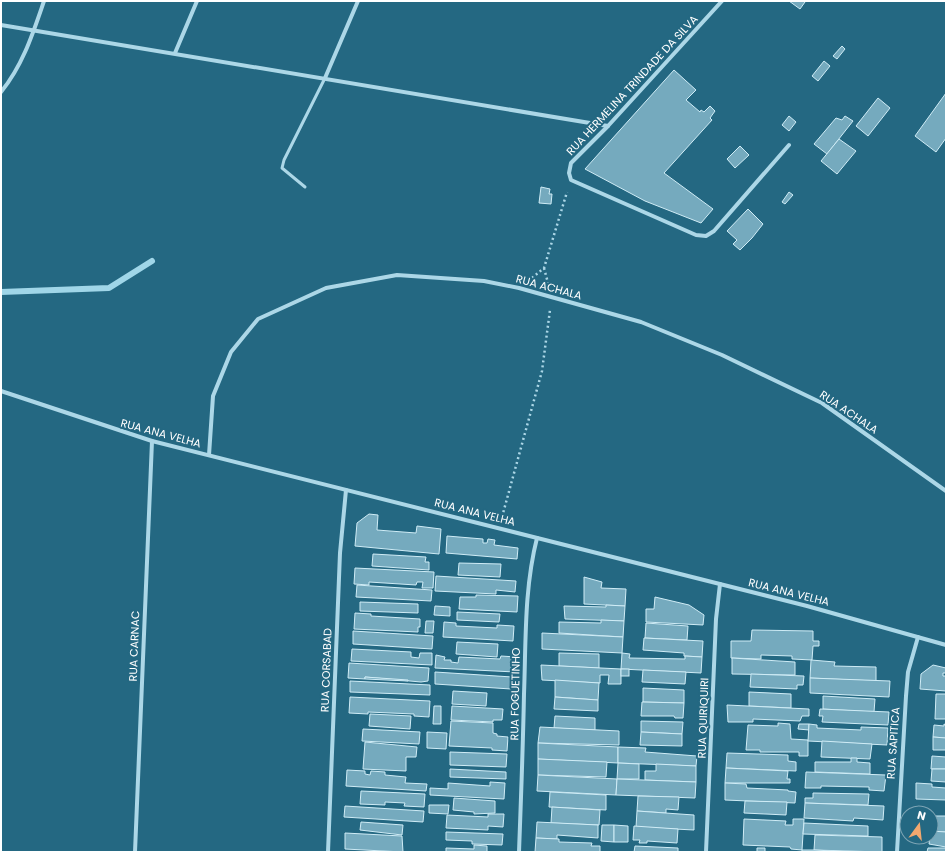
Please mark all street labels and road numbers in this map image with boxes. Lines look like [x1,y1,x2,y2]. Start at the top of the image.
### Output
street label: RUA HERMELINA TRINDADE DA SILVA [563,11,702,159]
street label: RUA ACHALA [514,271,584,304]
street label: RUA ACHALA [817,386,882,438]
street label: RUA ANA VELHA [119,415,204,452]
street label: RUA ANA VELHA [433,494,518,530]
street label: RUA ANA VELHA [747,574,832,610]
street label: RUA CARNAC [125,610,143,682]
street label: RUA CORSABAD [317,627,335,712]
street label: RUA FOGUETINHO [506,647,524,741]
street label: RUA QUIRIQUIRI [694,677,712,759]
street label: RUA SAPITICA [883,706,904,779]

